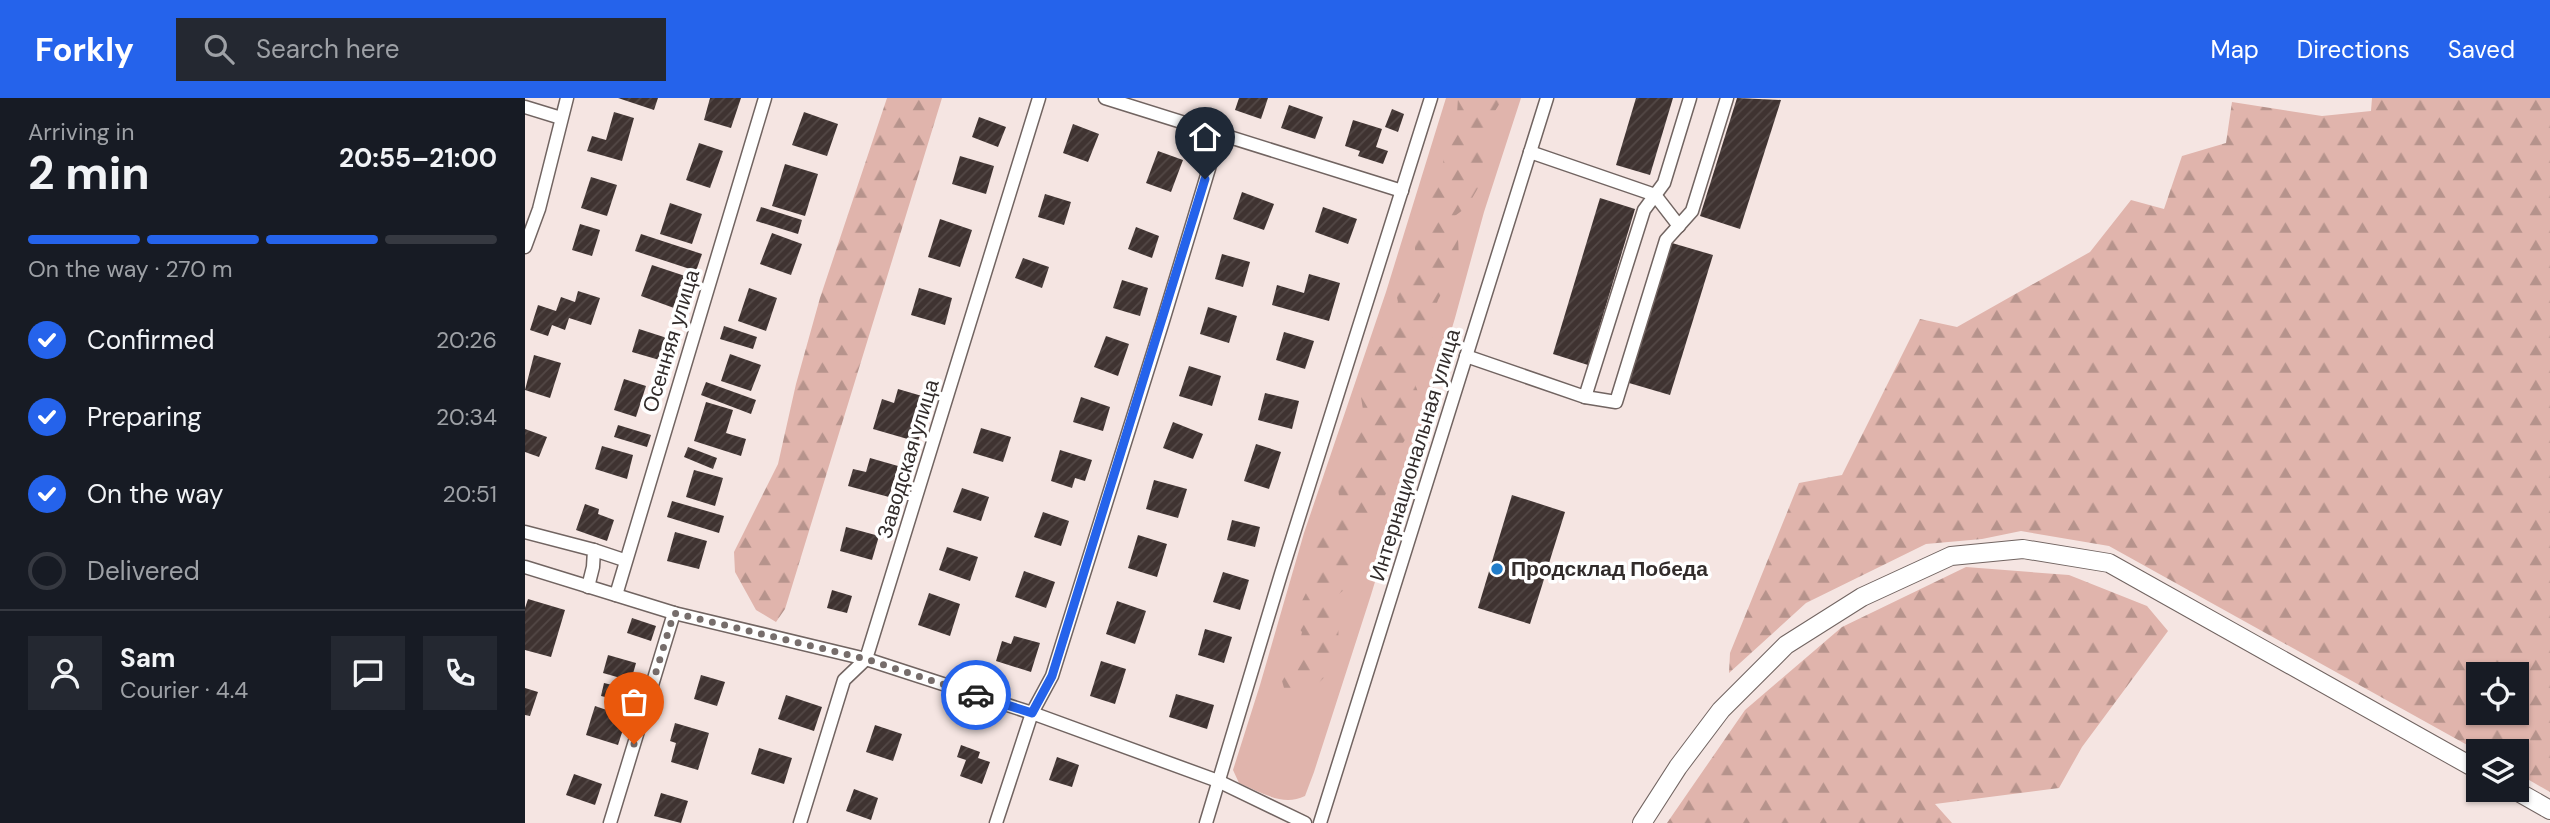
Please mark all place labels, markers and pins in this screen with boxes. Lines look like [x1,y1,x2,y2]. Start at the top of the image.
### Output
pin [1175,107,1235,179]
place label: Продсклад Победа [1511,555,1708,583]
marker: Продсклад Победа [1489,561,1505,577]
pin [604,672,664,744]

